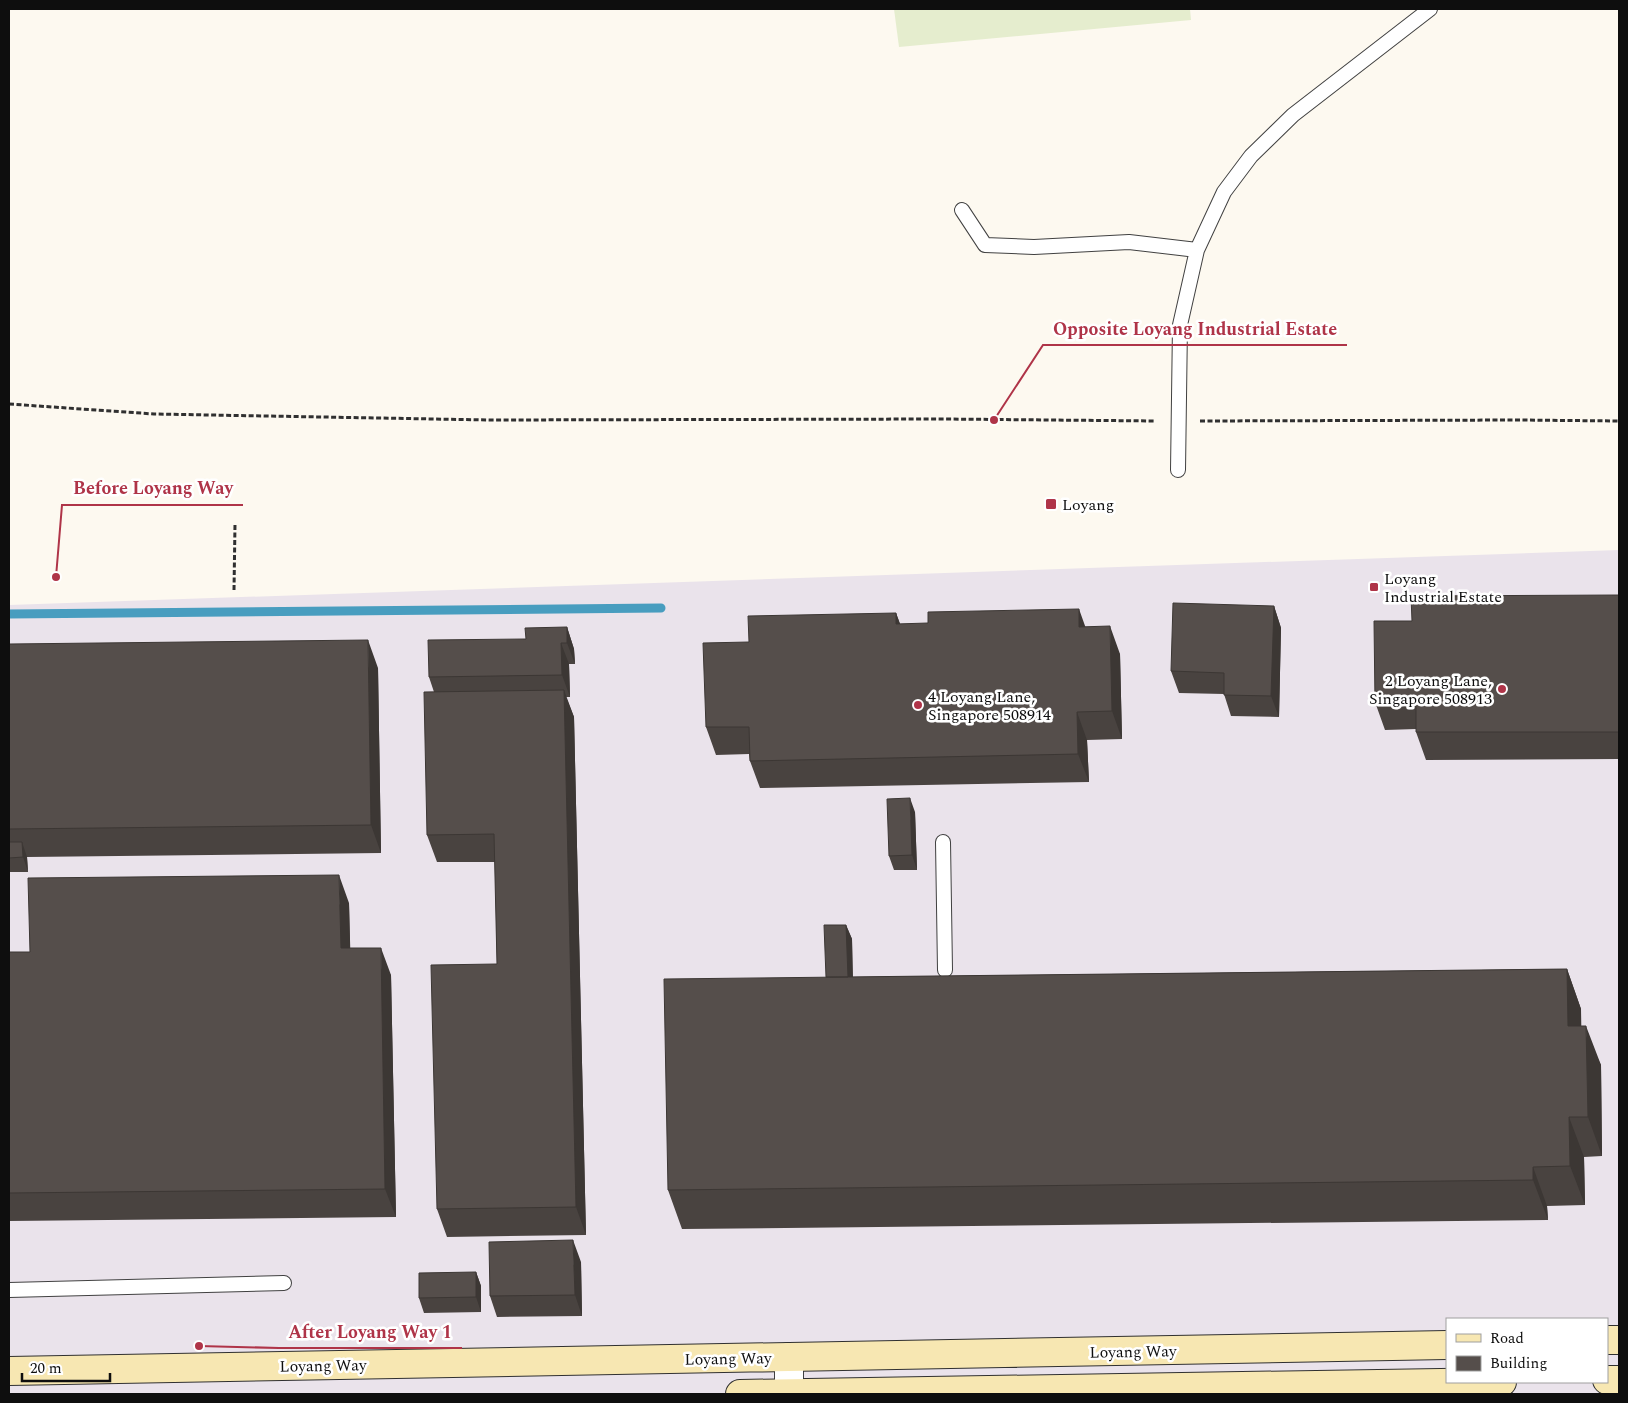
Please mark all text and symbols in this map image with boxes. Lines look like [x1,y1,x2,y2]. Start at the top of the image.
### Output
callout: Opposite Loyang Industrial Estate [1043,312,1347,345]
text: Opposite Loyang Industrial Estate [1053,316,1337,343]
callout: Before Loyang Way [62,472,243,505]
text: Before Loyang Way [73,475,235,502]
place label: Loyang [1062,493,1114,517]
marker: Loyang [1044,497,1058,511]
place label: Loyang Industrial Estate [1384,567,1502,609]
marker: Loyang Industrial Estate [1368,581,1380,593]
place label: 2 Loyang Lane, Singapore 508913 [1369,669,1492,711]
marker: 2 Loyang Lane, Singapore 508913 [1496,683,1508,695]
place label: 4 Loyang Lane, Singapore 508914 [928,685,1051,727]
marker: 4 Loyang Lane, Singapore 508914 [912,699,924,711]
callout: After Loyang Way 1 [279,1315,462,1348]
legend [1446,1318,1608,1383]
text: After Loyang Way 1 [288,1319,452,1346]
text: Road [1490,1327,1524,1350]
street label: Loyang Way [1089,1339,1178,1365]
street label: Loyang Way [684,1346,773,1372]
scale bar [22,1350,110,1382]
text: Building [1490,1352,1547,1375]
street label: Loyang Way [279,1353,368,1379]
text: 20 m [30,1357,62,1380]

